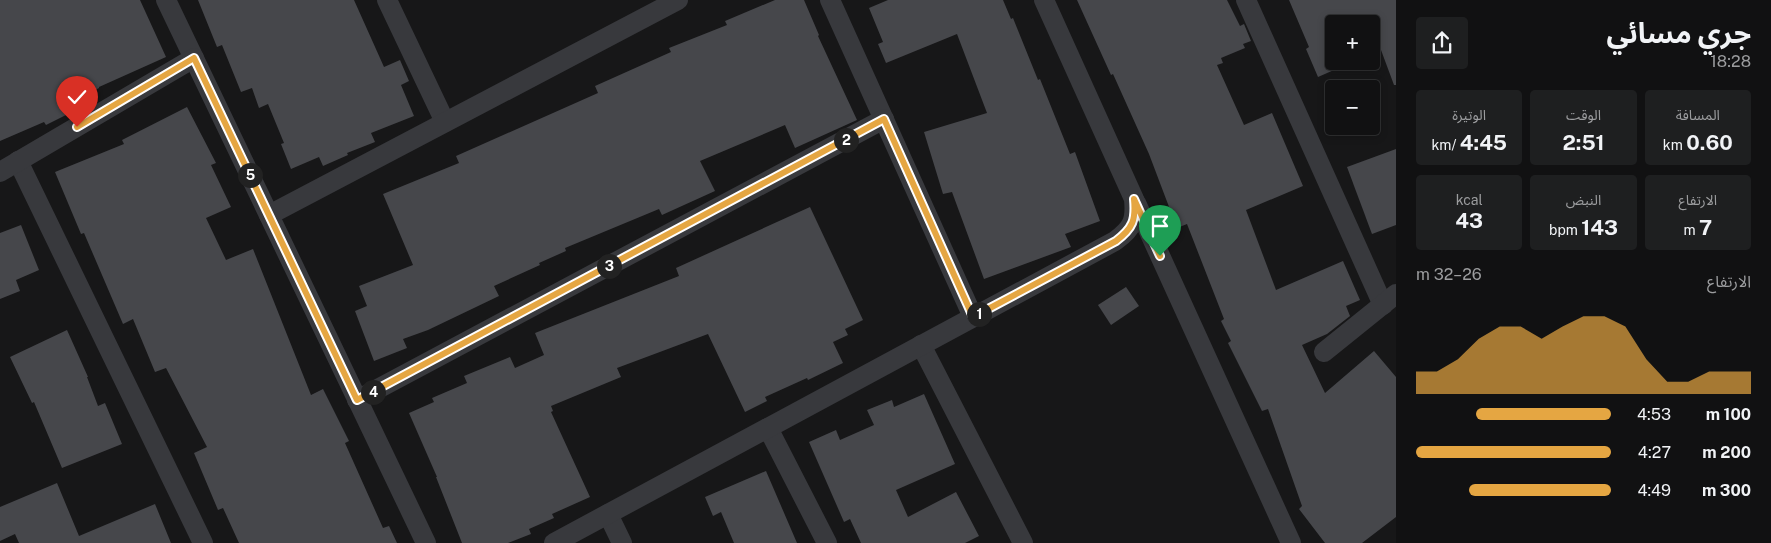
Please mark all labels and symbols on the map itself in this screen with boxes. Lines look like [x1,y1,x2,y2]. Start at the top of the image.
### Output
pin [56,76,98,127]
pin: 2 [834,128,858,152]
pin: 5 [238,162,262,188]
pin [1139,205,1181,256]
pin: 3 [596,254,622,278]
pin: 1 [966,302,992,326]
pin: 4 [360,380,386,404]

